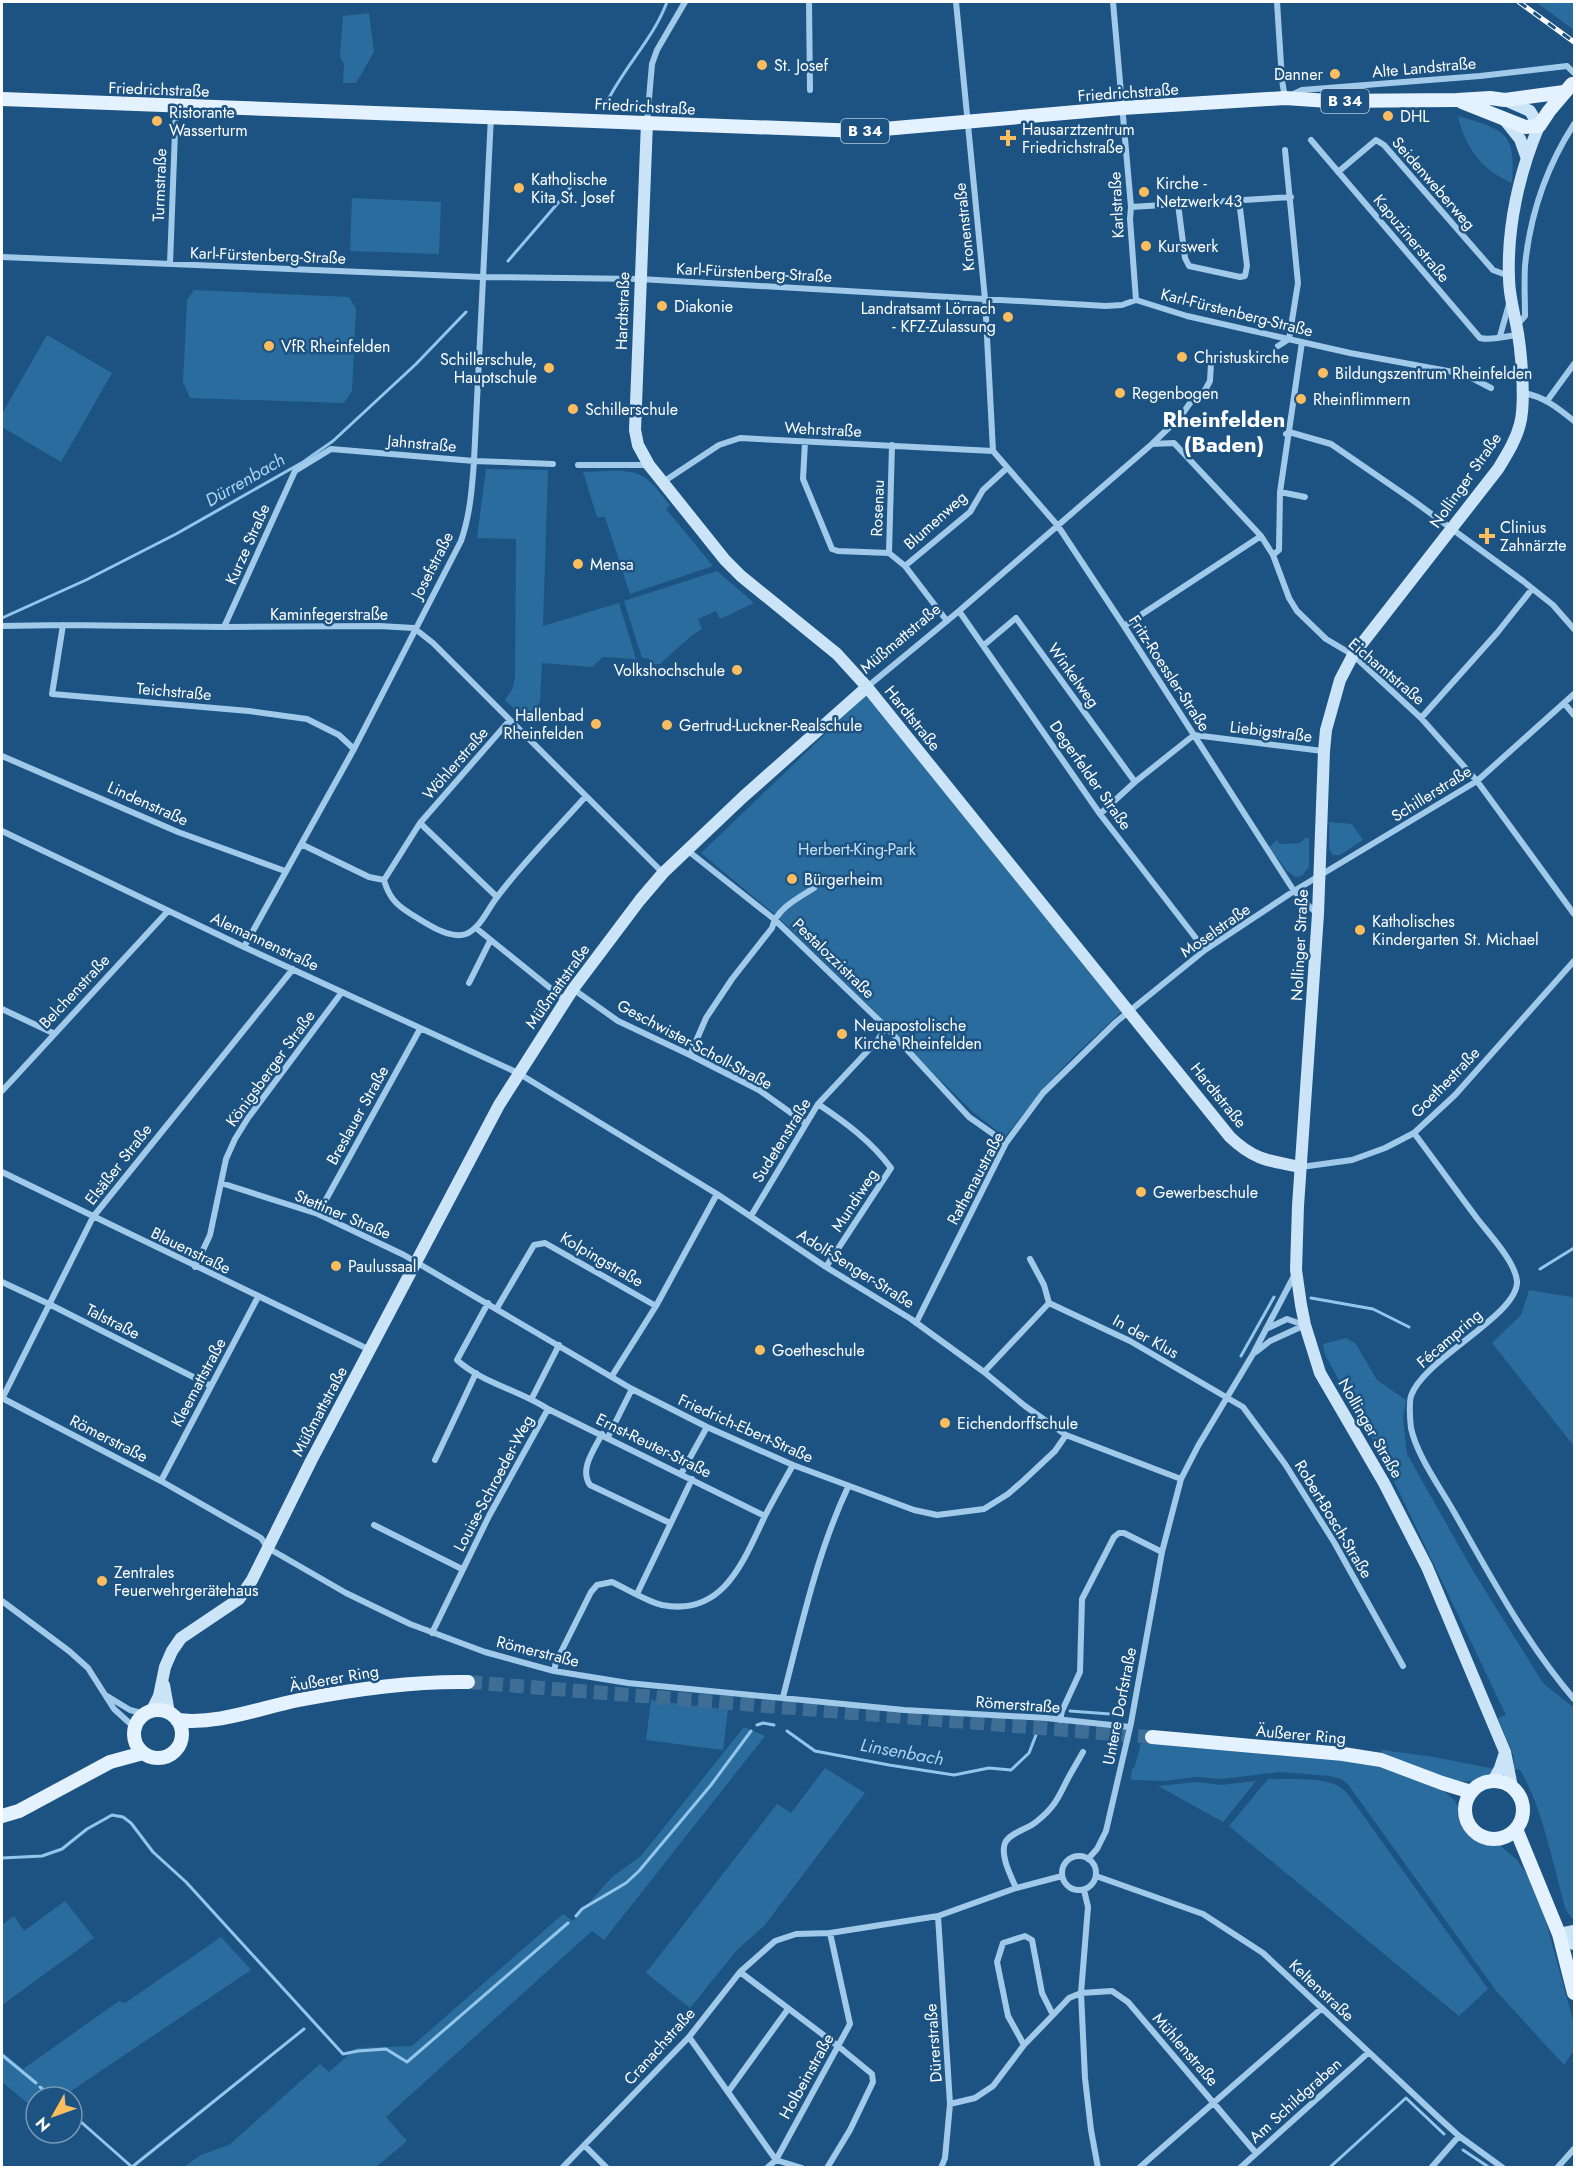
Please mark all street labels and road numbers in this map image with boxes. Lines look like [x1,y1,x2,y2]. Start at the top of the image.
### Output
street label: Alte Landstraße [1371,51,1477,83]
street label: Friedrichstraße [108,76,210,103]
street label: Friedrichstraße [1077,77,1179,107]
road number: B 34 [1321,89,1369,113]
street label: Friedrichstraße [594,92,696,121]
road number: B 34 [841,119,889,143]
street label: Seidenweberweg [1387,132,1481,235]
street label: Turmstraße [147,148,172,222]
street label: Karlstraße [1103,171,1130,239]
street label: Kronenstraße [948,182,981,272]
street label: Kapuzinerstraße [1368,189,1455,287]
street label: Karl-Fürstenberg-Straße [190,241,346,270]
street label: Karl-Fürstenberg-Straße [675,257,833,288]
street label: Hardtstraße [610,271,635,351]
street label: Karl-Fürstenberg-Straße [1158,282,1315,343]
street label: Wehrstraße [784,416,862,443]
street label: Nollinger Straße [1424,428,1507,533]
street label: Jahnstraße [385,429,457,458]
street label: Rosenau [865,479,890,537]
street label: Blumenweg [899,486,972,555]
street label: Kurze Straße [219,500,275,588]
street label: Josefstraße [405,528,459,605]
street label: Müßmattstraße [855,598,946,679]
street label: Kaminfegerstraße [270,603,388,626]
street label: Fritz-Roessler-Straße [1123,611,1216,736]
street label: Eichamtstraße [1343,632,1430,710]
street label: Winkelweg [1042,638,1105,712]
street label: Teichstraße [136,677,212,706]
street label: Hardtstraße [879,681,946,756]
street label: Liebigstraße [1228,715,1313,748]
street label: Degerfelder Straße [1044,716,1137,835]
street label: Wöhlerstraße [417,722,494,805]
street label: Schillerstraße [1387,760,1476,827]
street label: Lindenstraße [104,775,192,832]
street label: Nollinger Straße [1285,889,1314,1001]
street label: Moselstraße [1176,898,1255,963]
street label: Alemannenstraße [207,906,323,977]
street label: Pestalozzistraße [787,913,880,1004]
street label: Müßmattstraße [520,939,595,1033]
street label: Belchenstraße [34,949,115,1034]
street label: Geschwister-Scholl-Straße [613,994,776,1095]
street label: Königsberger Straße [220,1005,320,1131]
street label: Goethestraße [1406,1042,1485,1123]
street label: Hardtstraße [1185,1058,1252,1133]
street label: Breslauer Straße [321,1061,394,1169]
street label: Sudetenstraße [746,1094,817,1187]
street label: Elsäßer Straße [79,1119,157,1210]
street label: Rathenaustraße [941,1128,1010,1229]
street label: Mundiweg [825,1164,883,1236]
street label: Stettiner Straße [291,1184,395,1245]
street label: Blauenstraße [147,1221,235,1280]
street label: Adolf-Senger-Straße [793,1223,919,1314]
street label: Kolpingstraße [556,1226,648,1293]
street label: Talstraße [82,1298,144,1345]
street label: Fécampring [1412,1303,1487,1373]
street label: In der Klus [1109,1309,1183,1364]
street label: Kleemattstraße [165,1334,232,1431]
street label: Müßmattstraße [286,1362,353,1460]
street label: Nollinger Straße [1333,1374,1408,1482]
street label: Friedrich-Ebert-Straße [675,1388,817,1469]
street label: Ernst-Reuter-Straße [592,1408,715,1483]
street label: Römerstraße [66,1409,152,1468]
street label: Louise-Schroeder-Weg [448,1411,539,1556]
street label: Robert-Bosch-Straße [1289,1456,1378,1583]
street label: Römerstraße [494,1630,582,1673]
street label: Untere Dorfstraße [1097,1645,1142,1767]
street label: Äußerer Ring [288,1659,381,1698]
street label: Römerstraße [975,1690,1061,1719]
street label: Äußerer Ring [1255,1719,1347,1750]
street label: Keltenstraße [1284,1954,1359,2027]
street label: Cranachstraße [618,2003,700,2090]
street label: Dürerstraße [919,2003,948,2083]
street label: Mühlenstraße [1147,2008,1224,2091]
street label: Holbeinstraße [773,2029,839,2123]
street label: Am Schildgraben [1244,2052,1347,2148]

